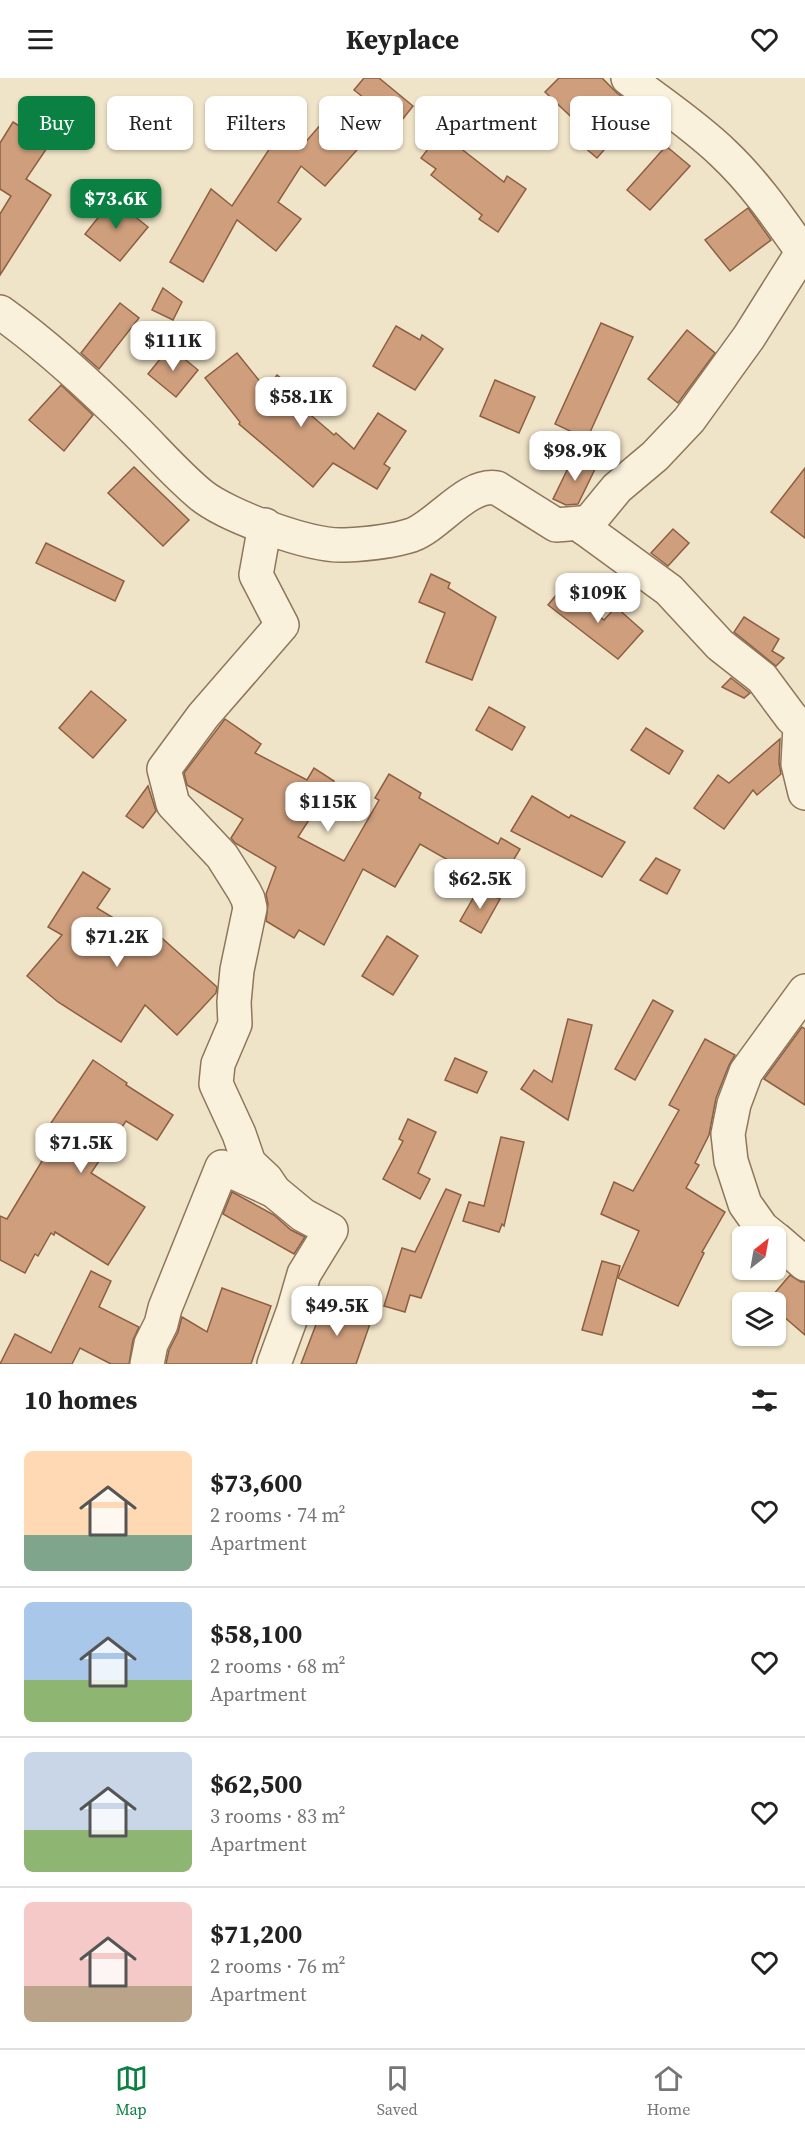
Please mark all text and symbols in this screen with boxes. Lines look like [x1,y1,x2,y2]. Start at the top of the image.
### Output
text: Keyplace [346,21,459,58]
icon: menu [24,23,57,56]
icon: heart [748,23,781,56]
chip: Buy [18,96,95,150]
chip: Rent [107,96,193,150]
chip: Filters [205,96,307,150]
chip: New [319,96,403,150]
chip: Apartment [415,96,558,150]
chip: House [570,96,671,150]
pin: $73.6K [67,179,165,230]
text: $73.6K [84,184,148,212]
pin: $111K [131,321,215,372]
text: $111K [144,326,202,354]
pin: $58.1K [252,377,350,428]
text: $58.1K [269,382,333,410]
pin: $98.9K [526,431,624,482]
text: $98.9K [543,436,607,464]
pin: $109K [556,573,640,624]
text: $109K [569,578,627,606]
pin: $115K [286,782,370,833]
text: $115K [299,787,357,815]
pin: $62.5K [431,859,529,910]
text: $62.5K [448,864,512,892]
pin: $71.2K [68,917,166,968]
text: $71.2K [85,922,149,950]
pin: $71.5K [32,1123,130,1174]
text: $71.5K [49,1128,113,1156]
north arrow [732,1226,786,1280]
map controls [732,1226,786,1346]
pin: $49.5K [288,1286,386,1337]
text: $49.5K [305,1291,369,1319]
button: layers [732,1292,786,1346]
text: 10 homes [24,1382,137,1418]
icon: filters [748,1384,781,1417]
text: $73,600 [210,1465,302,1501]
icon: home [72,1475,144,1547]
icon: heart [748,1495,781,1528]
text: 2 rooms · 74 m² [210,1501,346,1529]
text: Apartment [210,1529,307,1557]
text: $58,100 [210,1616,302,1652]
icon: home [72,1626,144,1698]
icon: heart [748,1646,781,1679]
text: 2 rooms · 68 m² [210,1652,346,1680]
text: Apartment [210,1680,307,1708]
text: $62,500 [210,1766,302,1802]
icon: home [72,1776,144,1848]
icon: heart [748,1796,781,1829]
text: 3 rooms · 83 m² [210,1802,346,1830]
text: Apartment [210,1830,307,1858]
text: $71,200 [210,1916,302,1952]
icon: home [72,1926,144,1998]
icon: heart [748,1946,781,1979]
text: 2 rooms · 76 m² [210,1952,346,1980]
text: Apartment [210,1980,307,2008]
tab: Map [115,2062,148,2120]
tab: Saved [377,2062,418,2120]
tab: Home [647,2062,690,2120]

